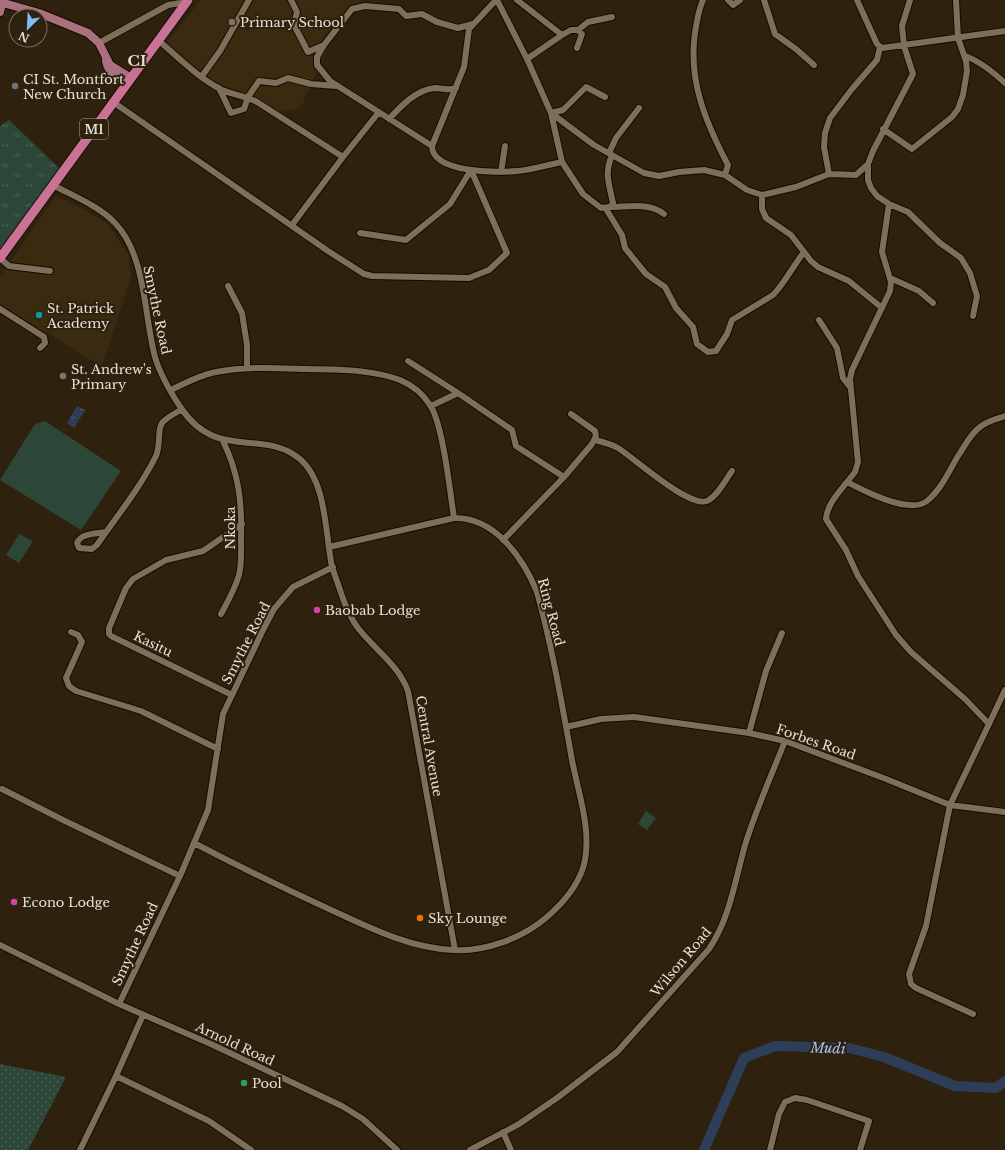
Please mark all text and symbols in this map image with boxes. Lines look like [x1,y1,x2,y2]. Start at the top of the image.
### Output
north arrow [8,8,48,48]
place label: Primary School [240,14,344,31]
marker: Primary School [227,17,237,27]
text: N [16,28,32,46]
district label: CI [128,51,146,70]
place label: CI St. Montfort New Church [23,71,124,103]
marker: CI St. Montfort New Church [10,81,20,91]
road number: M1 [80,119,108,139]
street label: Smythe Road [139,264,175,356]
place label: St. Patrick Academy [46,300,114,332]
marker: St. Patrick Academy [34,310,44,320]
place label: St. Andrew's Primary [71,361,152,393]
marker: St. Andrew's Primary [58,371,68,381]
street label: Nkoka [222,506,239,549]
street label: Ring Road [534,576,568,648]
street label: Smythe Road [218,599,274,687]
place label: Baobab Lodge [325,602,421,619]
marker: Baobab Lodge [312,605,322,615]
street label: Kasitu [131,627,176,661]
street label: Central Avenue [412,694,446,798]
street label: Forbes Road [774,720,858,764]
place label: Econo Lodge [22,894,110,911]
marker: Econo Lodge [9,897,19,907]
street label: Smythe Road [108,899,162,988]
place label: Sky Lounge [428,910,507,927]
marker: Sky Lounge [415,913,425,923]
street label: Wilson Road [646,924,715,1001]
street label: Arnold Road [192,1018,277,1070]
water label: Mudi [809,1038,846,1058]
place label: Pool [252,1075,282,1092]
marker: Pool [239,1078,249,1088]

